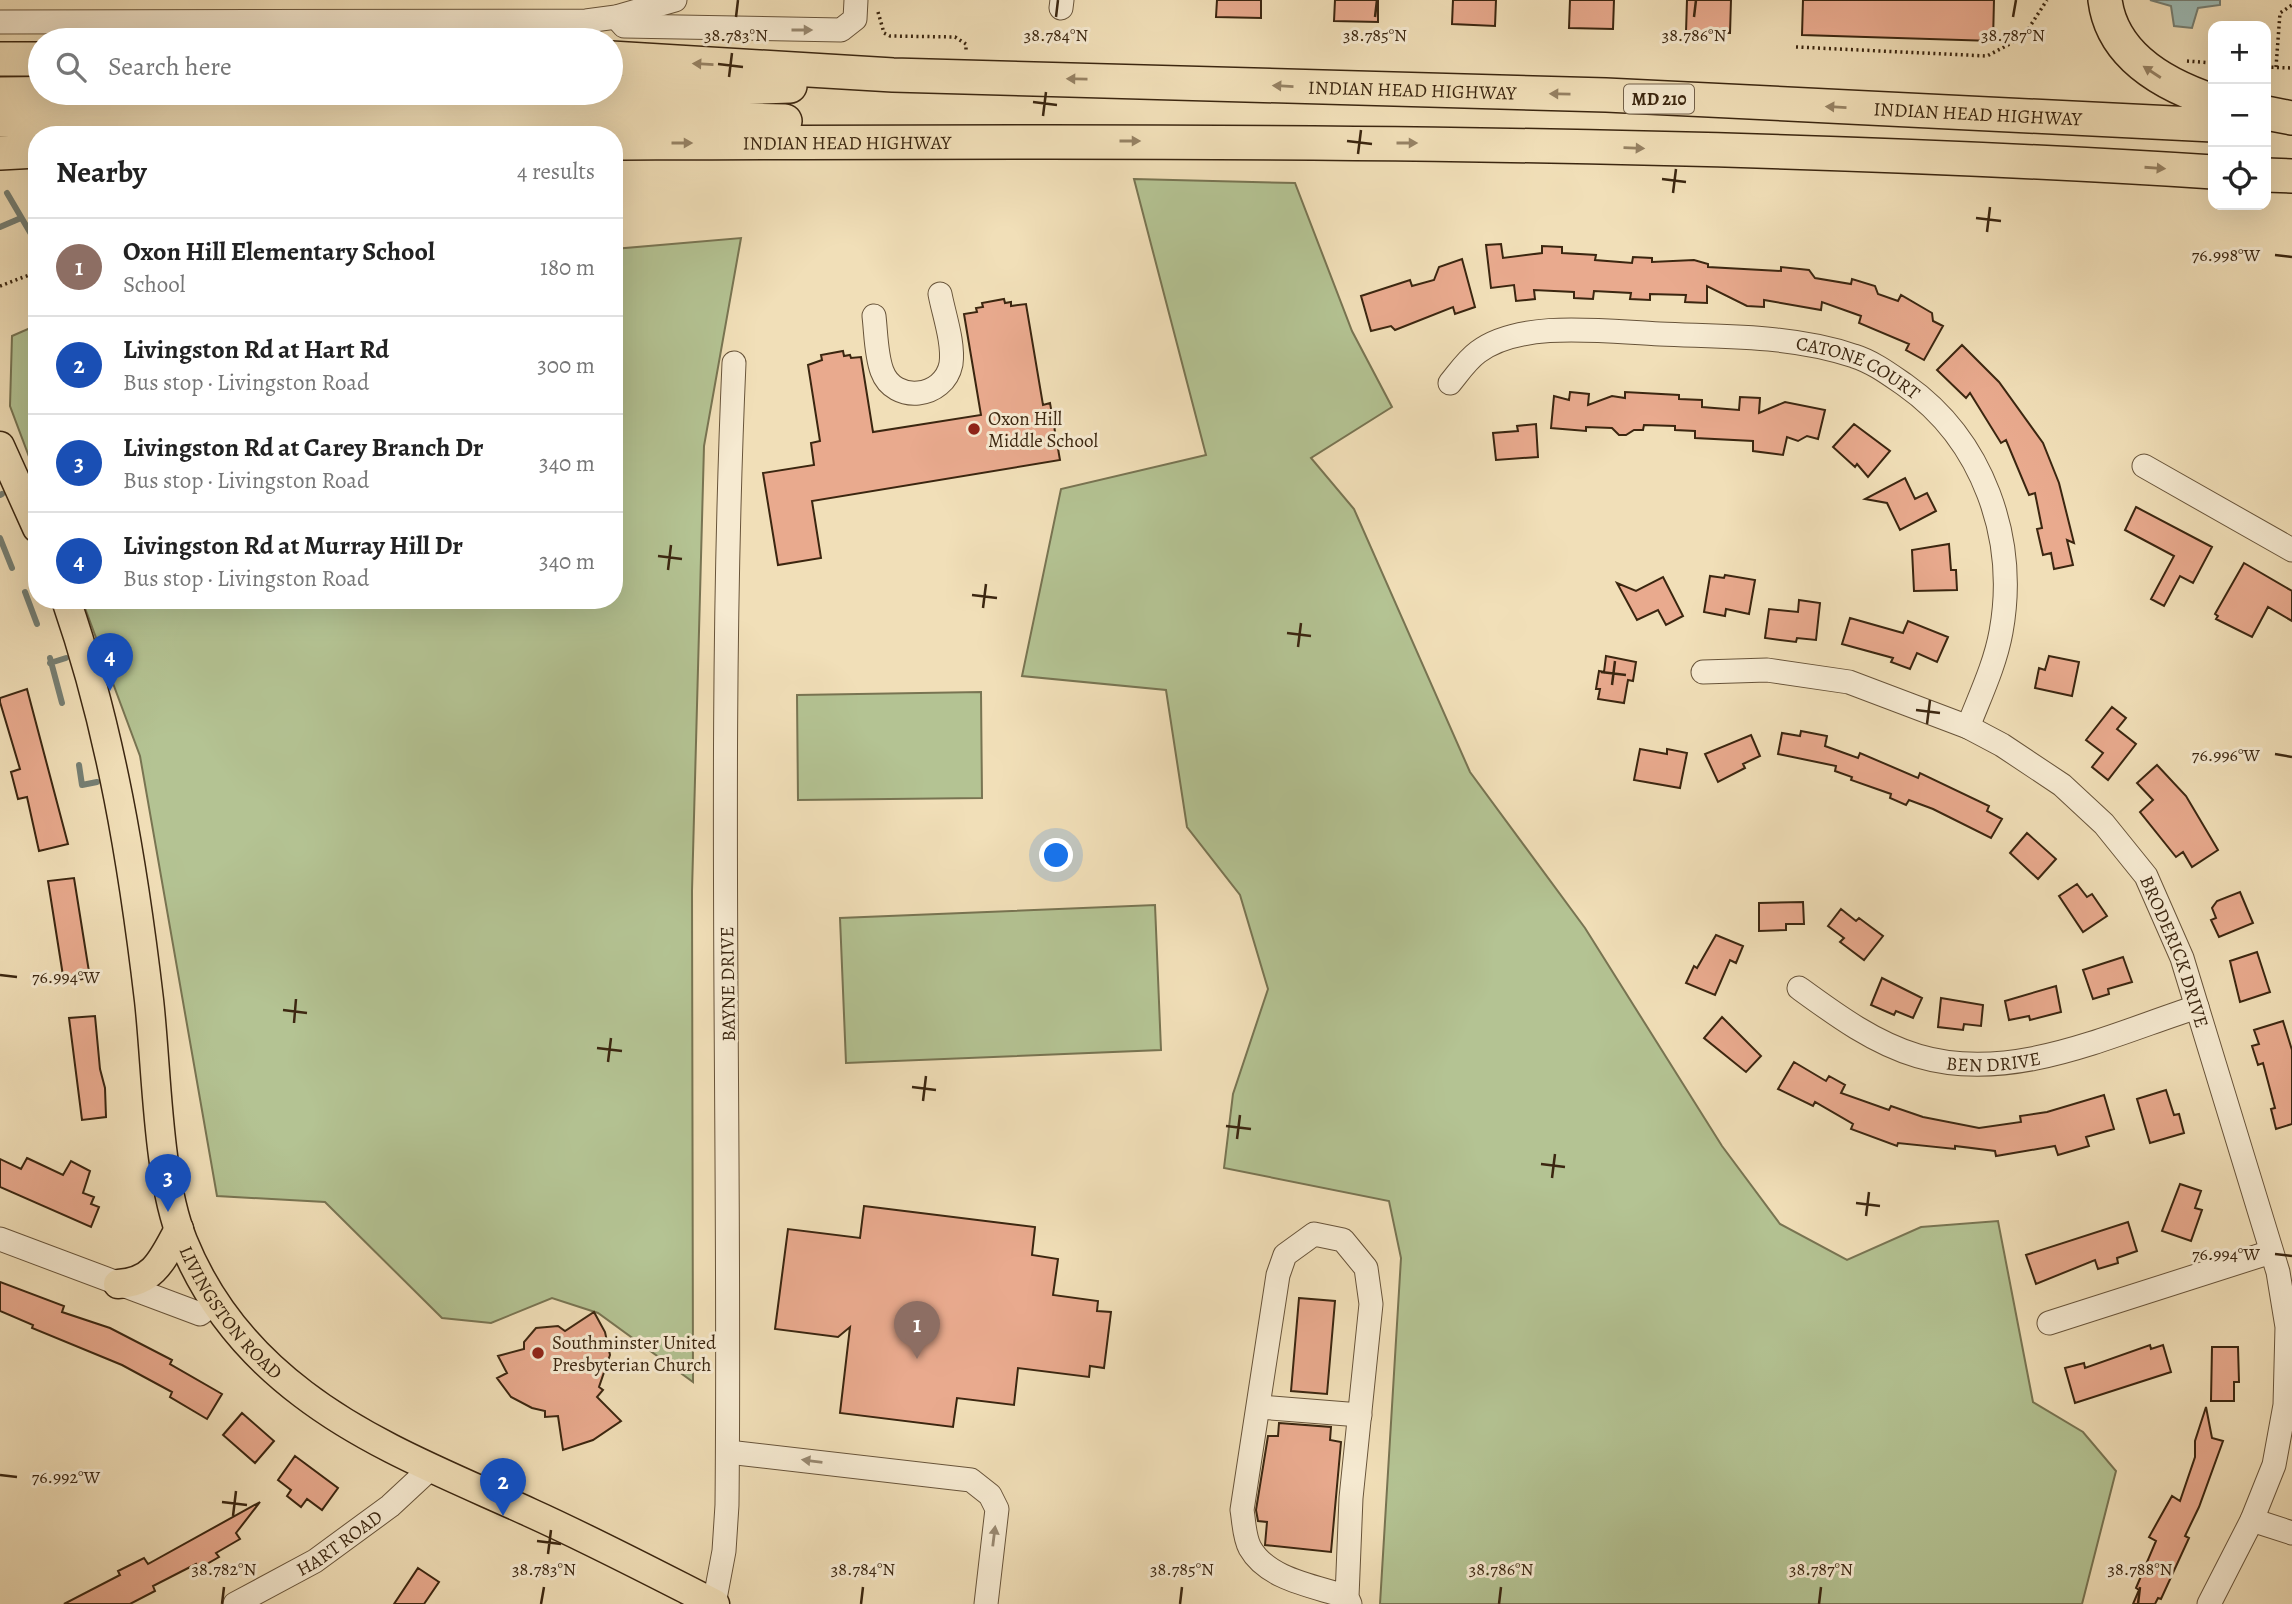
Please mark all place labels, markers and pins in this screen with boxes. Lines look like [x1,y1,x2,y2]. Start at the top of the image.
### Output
place label: Oxon Hill Middle School [988,406,1098,454]
marker: Oxon Hill Middle School [966,421,982,437]
pin: 4 [87,633,133,691]
pin: 3 [145,1154,191,1212]
pin: 1 [894,1301,940,1359]
place label: Southminster United Presbyterian Church [552,1330,717,1378]
marker: Southminster United Presbyterian Church [530,1345,546,1361]
pin: 2 [480,1458,526,1516]

